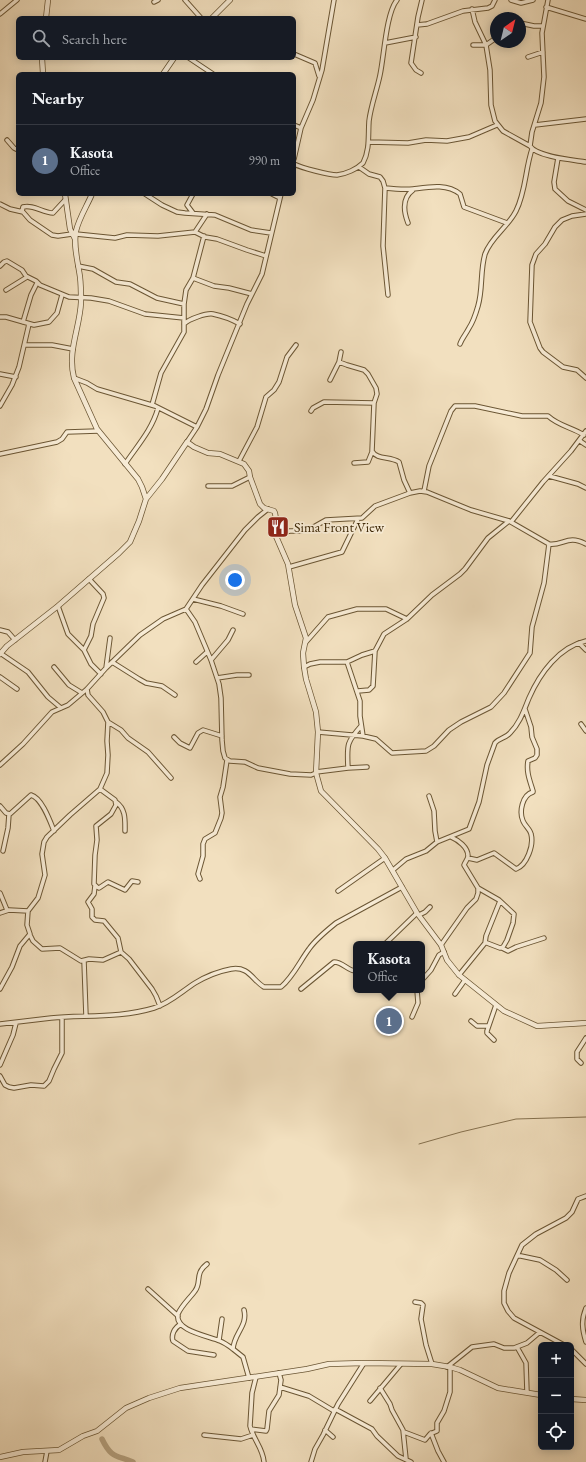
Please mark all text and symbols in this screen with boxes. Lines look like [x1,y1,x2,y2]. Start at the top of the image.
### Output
north arrow [490,12,526,48]
search box [16,16,296,60]
icon: search [30,27,52,49]
text: Search here [62,29,127,48]
text: Nearby [32,87,84,109]
text: Kasota [70,143,113,162]
text: 1 [42,152,48,169]
text: 990 m [249,152,280,169]
text: Office [70,162,100,179]
restaurant icon: Sima Front View [265,514,291,540]
place label: Sima Front View [294,518,385,536]
your location [225,570,245,590]
popup [353,941,425,993]
text: Kasota [367,949,411,968]
text: Office [367,968,398,985]
pin: 1 [376,1006,402,1036]
map controls [538,1342,574,1450]
button: + [538,1342,574,1378]
button: − [538,1378,574,1414]
button: locate [538,1414,574,1450]

